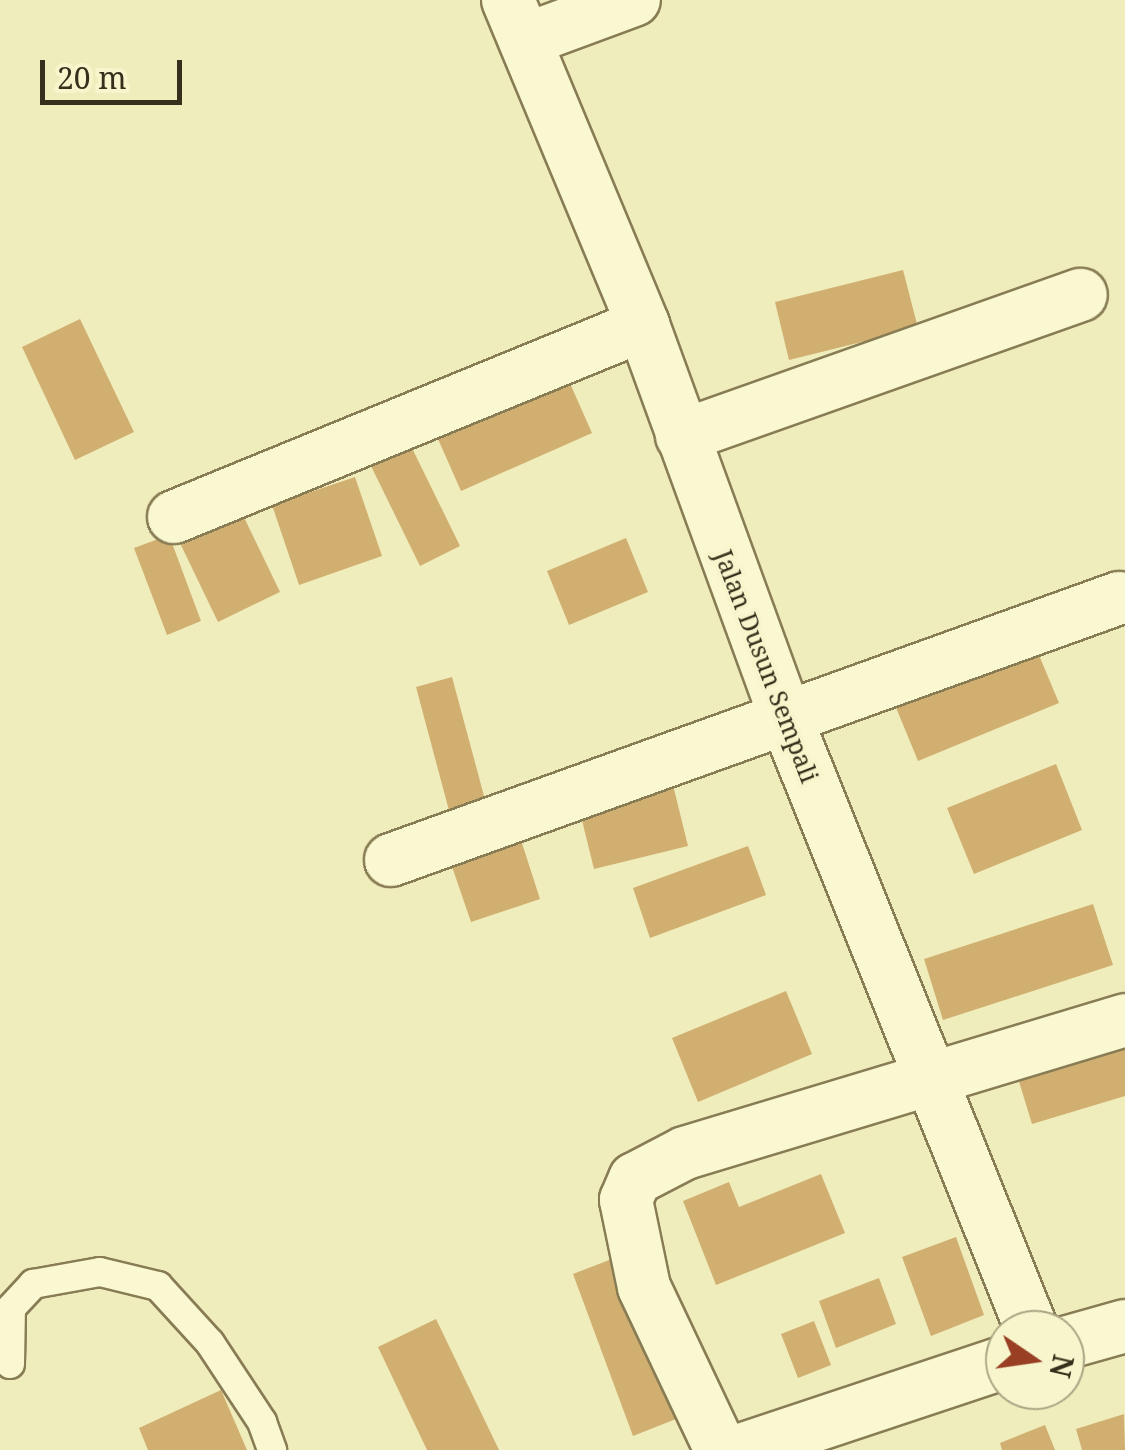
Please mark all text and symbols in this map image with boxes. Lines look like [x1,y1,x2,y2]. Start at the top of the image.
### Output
scale bar [45,40,188,102]
text: 20 m [57,57,127,98]
street label: Jalan Dusun Sempali [709,545,825,787]
north arrow [985,1310,1085,1410]
text: N [1041,1351,1083,1381]

